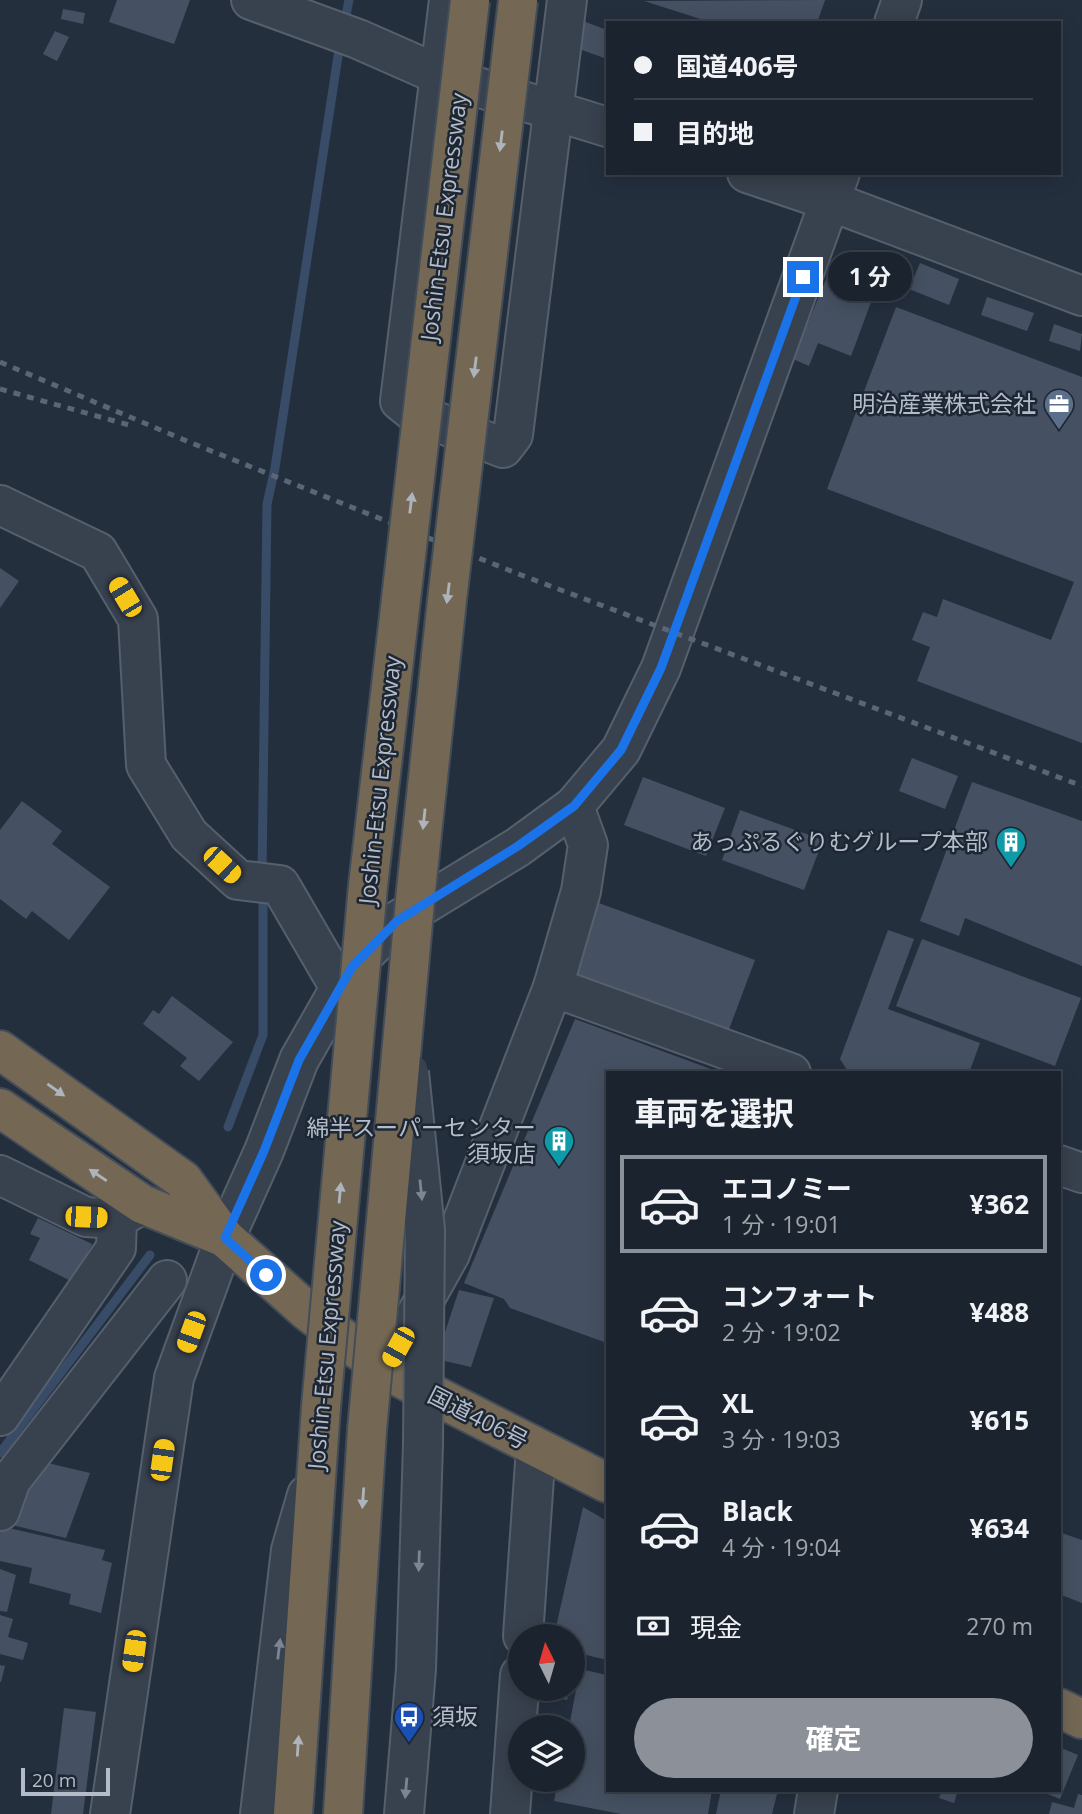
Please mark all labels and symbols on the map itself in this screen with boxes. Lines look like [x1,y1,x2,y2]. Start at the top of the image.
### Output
street label: Joshin-Etsu Expressway [412,91,474,345]
one-way arrow [496,130,507,152]
callout: 1 分 [828,252,912,302]
route end [787,261,819,293]
one-way arrow [469,356,480,378]
place label: 明治産業株式会社 [852,387,1036,419]
office icon: 明治産業株式会社 [1042,387,1076,431]
one-way arrow [405,492,416,514]
car [106,574,145,620]
one-way arrow [442,582,453,604]
street label: Joshin-Etsu Expressway [350,654,408,908]
one-way arrow [418,808,429,830]
place label: あっぷるぐりむグループ本部 [690,825,988,857]
building icon: あっぷるぐりむグループ本部 [994,825,1028,869]
car [200,843,245,887]
one-way arrow [47,1083,65,1097]
place label: 綿半スーパーセンター 須坂店 [306,1111,536,1169]
building icon: 綿半スーパーセンター 須坂店 [542,1124,576,1168]
one-way arrow [89,1169,108,1182]
one-way arrow [415,1179,426,1201]
one-way arrow [335,1182,346,1204]
car [65,1206,108,1228]
street label: Joshin-Etsu Expressway [299,1219,353,1473]
route start [250,1259,282,1291]
car [174,1309,209,1355]
car [379,1324,418,1370]
street label: 国道406号 [423,1378,534,1456]
car [149,1438,176,1482]
one-way arrow [357,1487,368,1509]
one-way arrow [414,1550,425,1572]
north arrow [508,1624,584,1701]
car [121,1629,148,1673]
one-way arrow [273,1638,284,1660]
bus stop icon: 須坂 [392,1700,426,1744]
place label: 須坂 [432,1700,478,1732]
one-way arrow [292,1735,303,1757]
scale bar [21,1765,110,1797]
one-way arrow [400,1777,411,1799]

